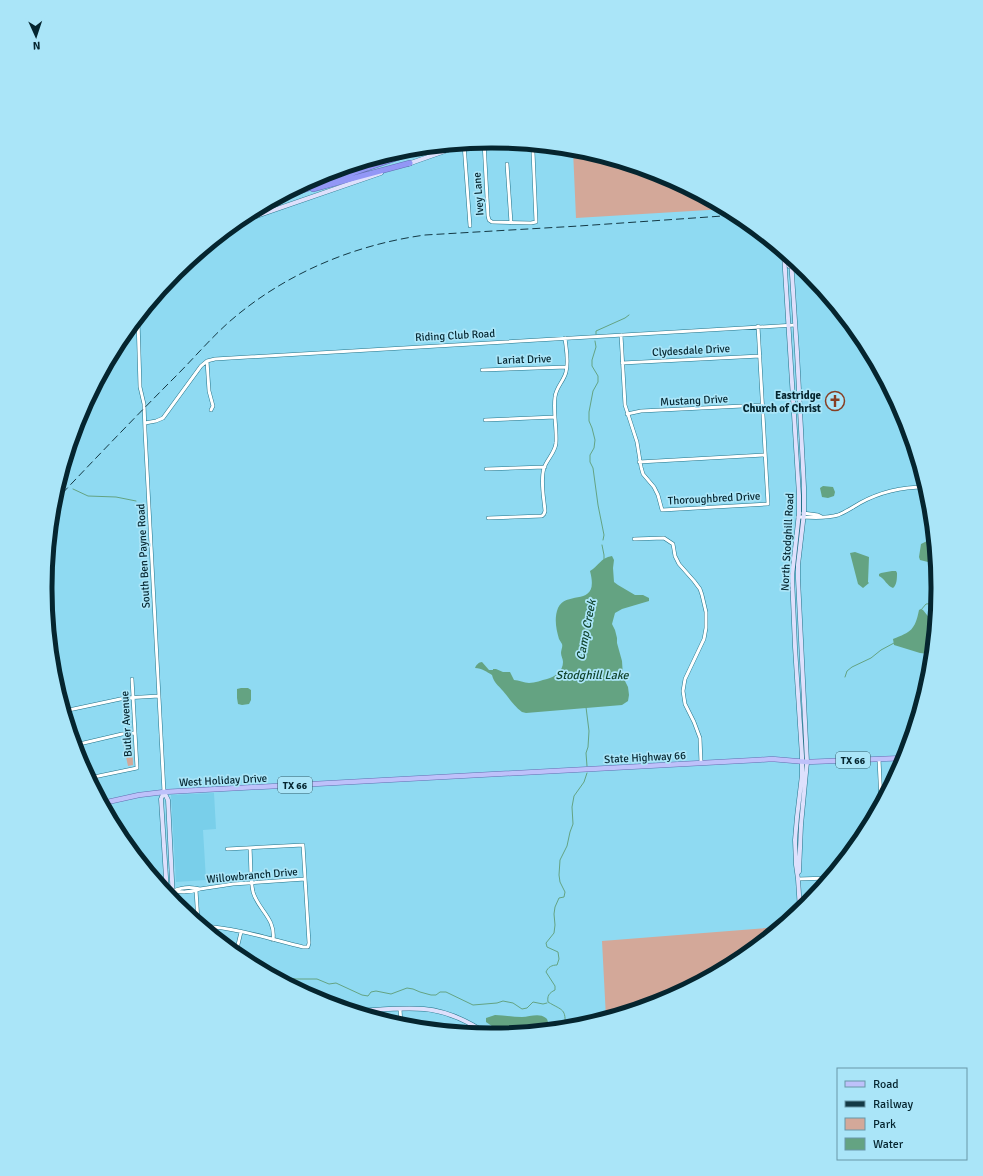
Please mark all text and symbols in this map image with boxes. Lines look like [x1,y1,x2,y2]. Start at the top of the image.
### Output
north arrow [16,16,56,56]
text: N [32,39,41,52]
street label: Ivey Lane [470,172,487,216]
street label: Riding Club Road [415,327,496,344]
street label: Clydesdale Drive [652,342,730,359]
street label: Lariat Drive [496,352,552,367]
place label: Eastridge Church of Christ [743,389,822,415]
church icon: Eastridge Church of Christ [824,390,846,412]
street label: Mustang Drive [660,392,728,409]
street label: Thoroughbred Drive [667,490,761,507]
street label: North Stodghill Road [778,492,797,591]
street label: South Ben Payne Road [134,503,153,609]
water label: Camp Creek [573,598,600,662]
water label: Stodghill Lake [555,668,630,683]
street label: Butler Avenue [118,691,135,757]
street label: State Highway 66 [604,749,686,766]
road number: TX 66 [836,752,870,768]
street label: West Holiday Drive [179,772,267,789]
road number: TX 66 [278,777,312,793]
street label: Willowbranch Drive [206,865,298,886]
legend [837,1068,967,1160]
text: Road [873,1077,899,1092]
text: Railway [873,1097,913,1112]
text: Park [873,1117,896,1132]
text: Water [873,1137,904,1152]

